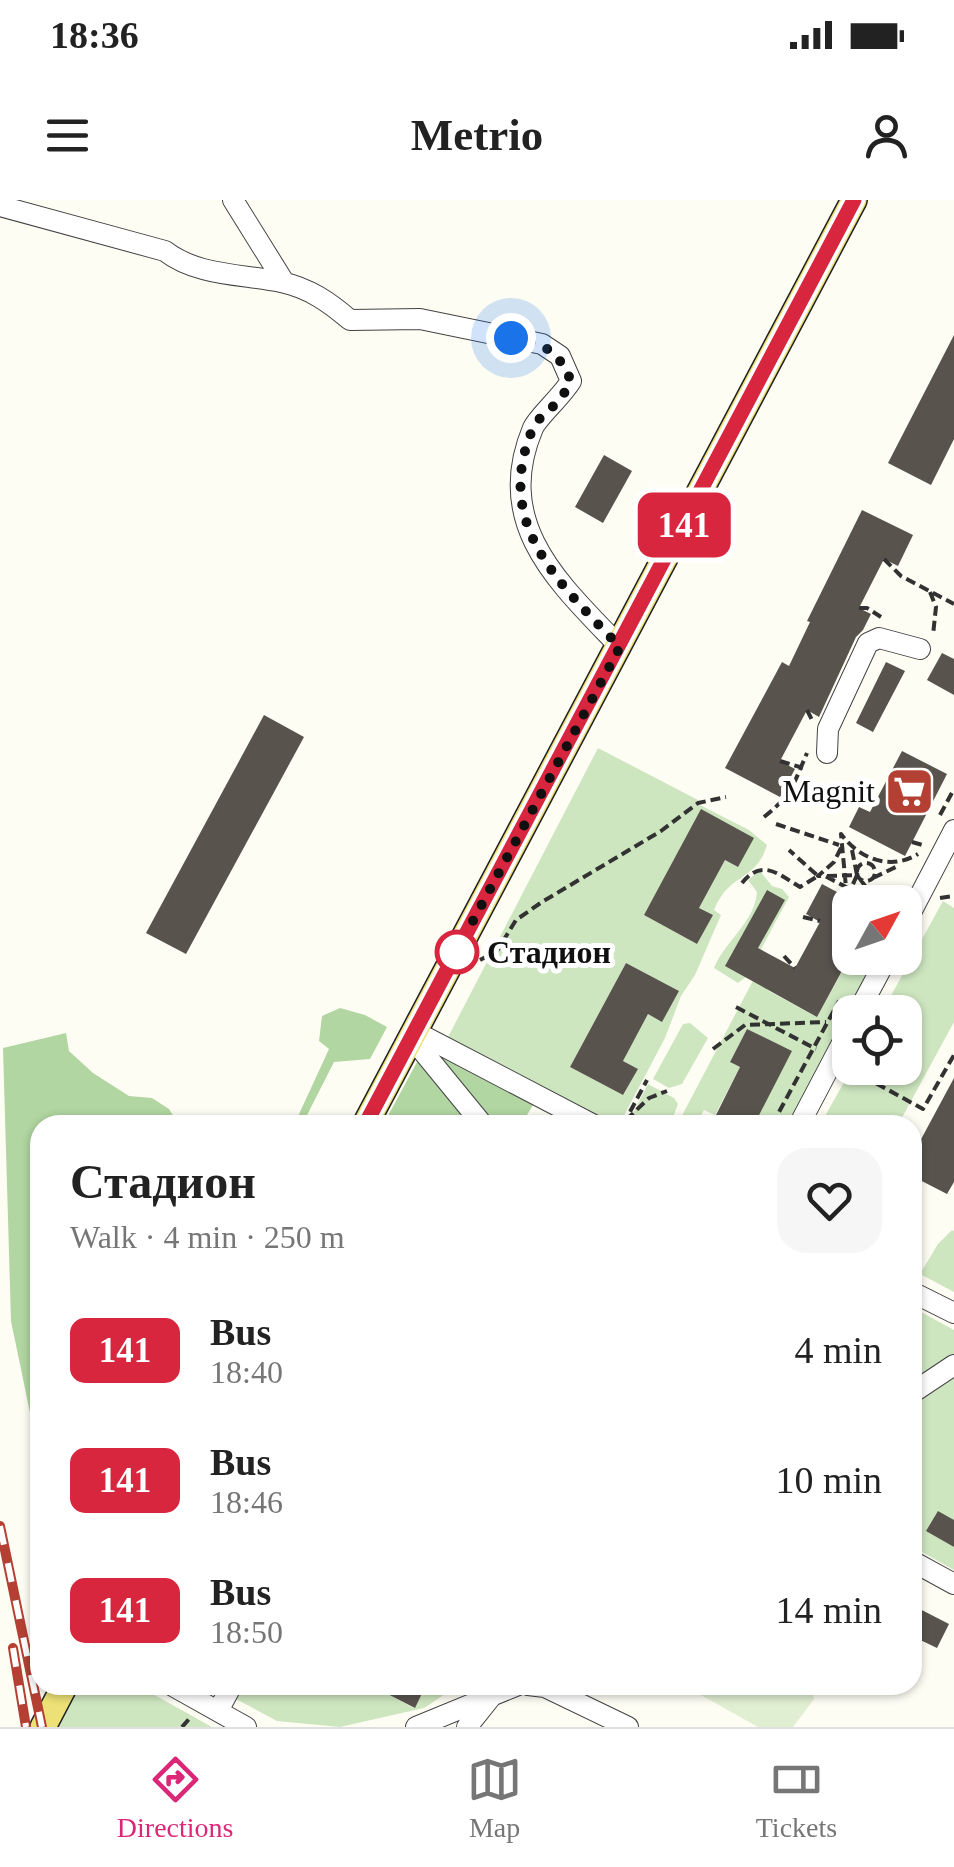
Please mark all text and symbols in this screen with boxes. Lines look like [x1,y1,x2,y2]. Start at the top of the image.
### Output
text: 18:36 [50,14,139,56]
icon: menu [40,108,95,163]
icon: person [859,108,914,163]
text: Metrio [411,110,543,160]
your location [486,313,536,363]
line badge: 141 [626,492,742,558]
text: 141 [658,506,710,545]
supermarket icon: Magnit [884,765,936,817]
place label: Magnit [783,773,875,809]
north arrow [832,885,922,975]
map controls [832,885,922,1085]
marker: Стадион [436,931,478,973]
place label: Стадион [487,934,611,970]
button: locate [832,995,922,1085]
button: heart [777,1148,882,1253]
text: Стадион [70,1155,256,1208]
text: Walk · 4 min · 250 m [70,1219,345,1255]
text: Bus [210,1311,271,1353]
text: 4 min [794,1329,882,1371]
text: 141 [99,1331,151,1370]
text: 18:40 [210,1354,283,1390]
text: Bus [210,1441,271,1483]
text: 10 min [775,1459,882,1501]
text: 141 [99,1461,151,1500]
text: 18:46 [210,1484,283,1520]
text: Bus [210,1571,271,1613]
text: 14 min [775,1589,882,1631]
text: 141 [99,1591,151,1630]
text: 18:50 [210,1614,283,1650]
tab: Directions [117,1752,233,1844]
tab: Map [467,1752,522,1844]
tab: Tickets [756,1752,837,1844]

